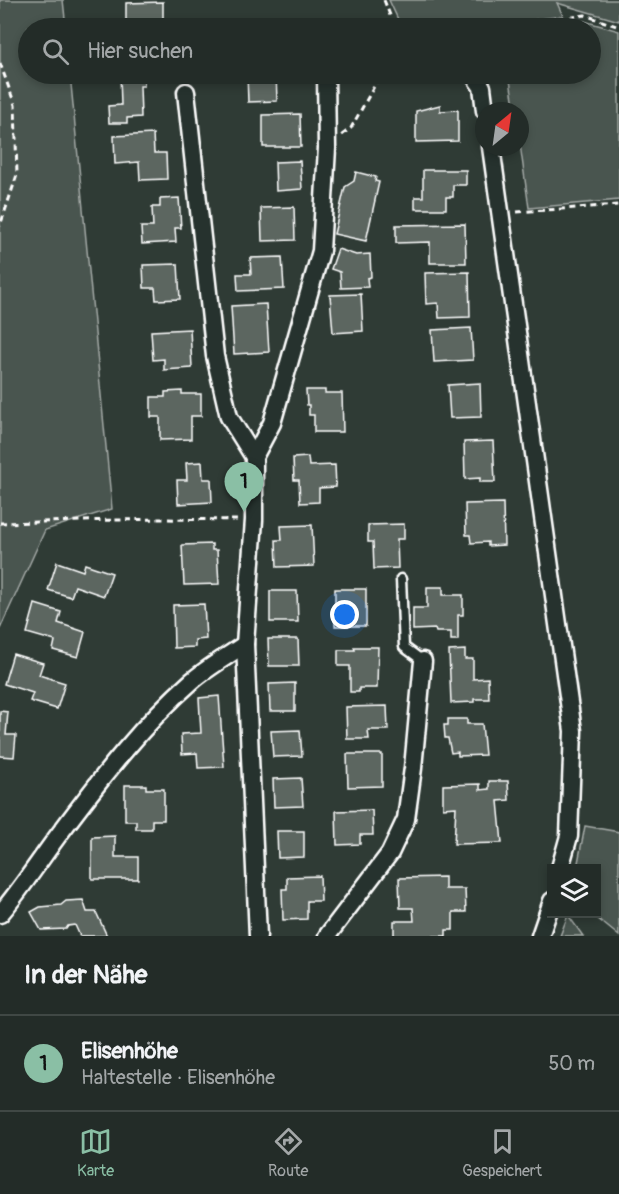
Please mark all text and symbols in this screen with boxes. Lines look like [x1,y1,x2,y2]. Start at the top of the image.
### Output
search box [18,18,601,84]
icon: search [39,35,72,68]
text: Hier suchen [87,37,193,65]
north arrow [475,102,529,156]
pin: 1 [224,462,264,512]
your location [330,600,359,629]
map controls [547,864,601,918]
button: layers [547,864,601,918]
text: In der Nähe [24,959,147,991]
text: Elisenhöhe [81,1037,178,1065]
text: 1 [40,1051,47,1076]
text: 50 m [548,1051,595,1076]
text: Haltestelle · Elisenhöhe [81,1065,275,1090]
tab: Karte [77,1125,114,1181]
tab: Route [268,1125,308,1181]
tab: Gespeichert [462,1125,542,1181]

